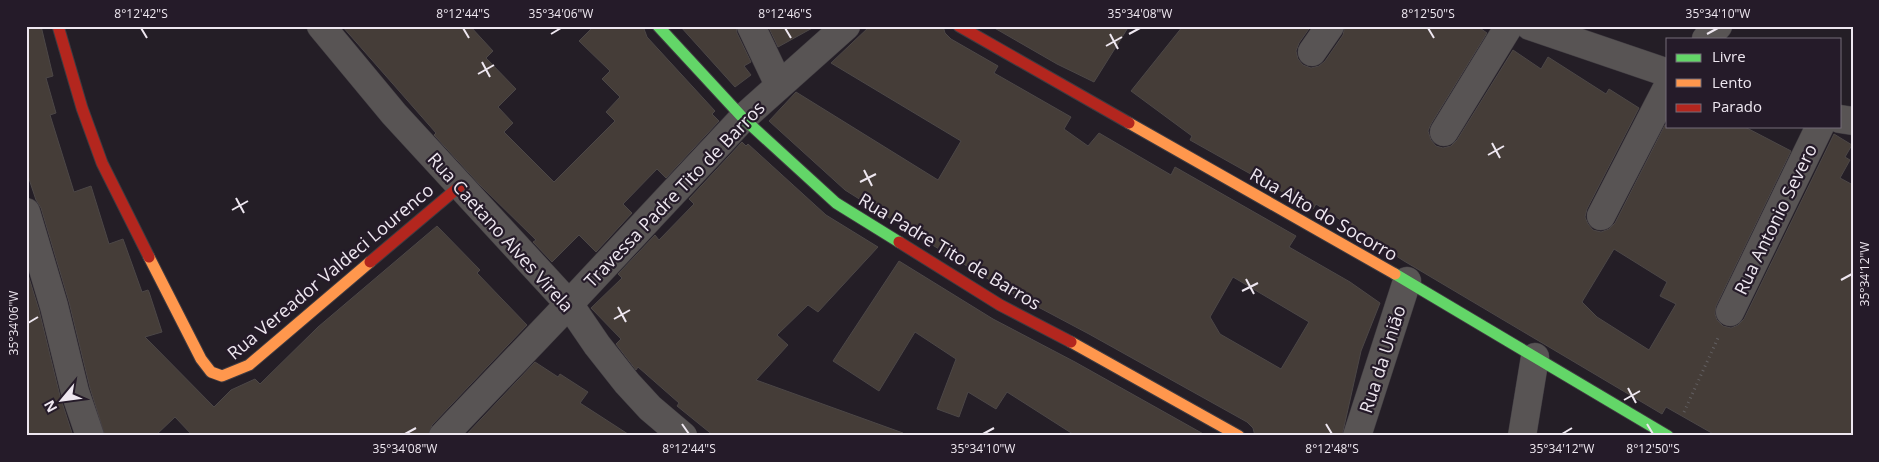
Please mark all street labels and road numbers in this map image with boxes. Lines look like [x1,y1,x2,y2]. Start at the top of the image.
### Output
street label: Travessa Padre Tito de Barros [578,96,770,292]
street label: Rua Antonio Severo [1728,140,1822,298]
street label: Rua Caetano Alves Virela [423,147,579,317]
street label: Rua Alto do Socorro [1246,162,1402,266]
street label: Rua Vereador Valdeci Lourenco [222,177,438,365]
street label: Rua Padre Tito de Barros [854,187,1046,315]
street label: Rua da União [1353,302,1411,416]

